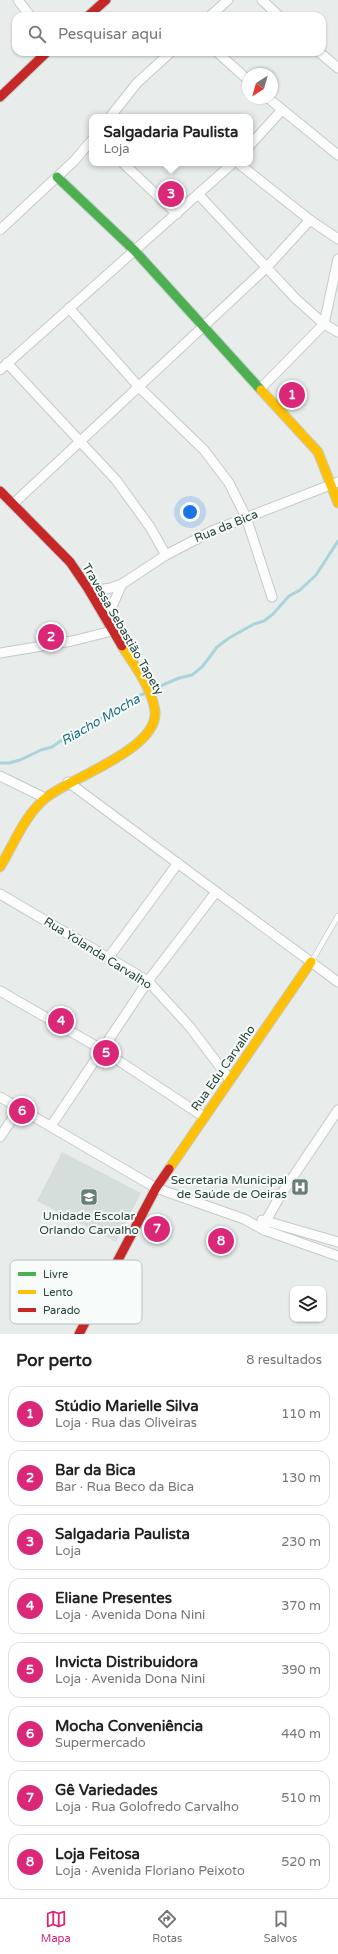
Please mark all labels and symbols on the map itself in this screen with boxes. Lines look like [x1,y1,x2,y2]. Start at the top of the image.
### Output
north arrow [242,68,278,104]
pin: 3 [158,179,184,209]
pin: 1 [279,380,305,410]
your location [180,502,200,522]
street label: Rua da Bica [192,507,260,545]
street label: Travessa Sebastião Tapety [80,561,167,698]
pin: 2 [38,622,64,652]
water label: Riacho Mocha [58,691,143,749]
street label: Rua Yolanda Carvalho [41,914,155,992]
pin: 4 [48,1006,74,1036]
street label: Rua Edu Carvalho [188,1022,258,1114]
pin: 5 [93,1038,119,1068]
pin: 6 [9,1096,35,1126]
place label: Secretaria Municipal de Saúde de Oeiras [171,1173,287,1201]
hospital icon: Secretaria Municipal de Saúde de Oeiras [290,1177,310,1197]
school or university icon: Unidade Escolar Orlando Carvalho [79,1187,99,1207]
place label: Unidade Escolar Orlando Carvalho [39,1209,139,1237]
pin: 7 [144,1214,170,1244]
pin: 8 [208,1226,234,1256]
legend [10,1260,142,1324]
text: Livre [43,1268,68,1281]
text: Lento [43,1286,73,1299]
text: Parado [43,1304,81,1317]

